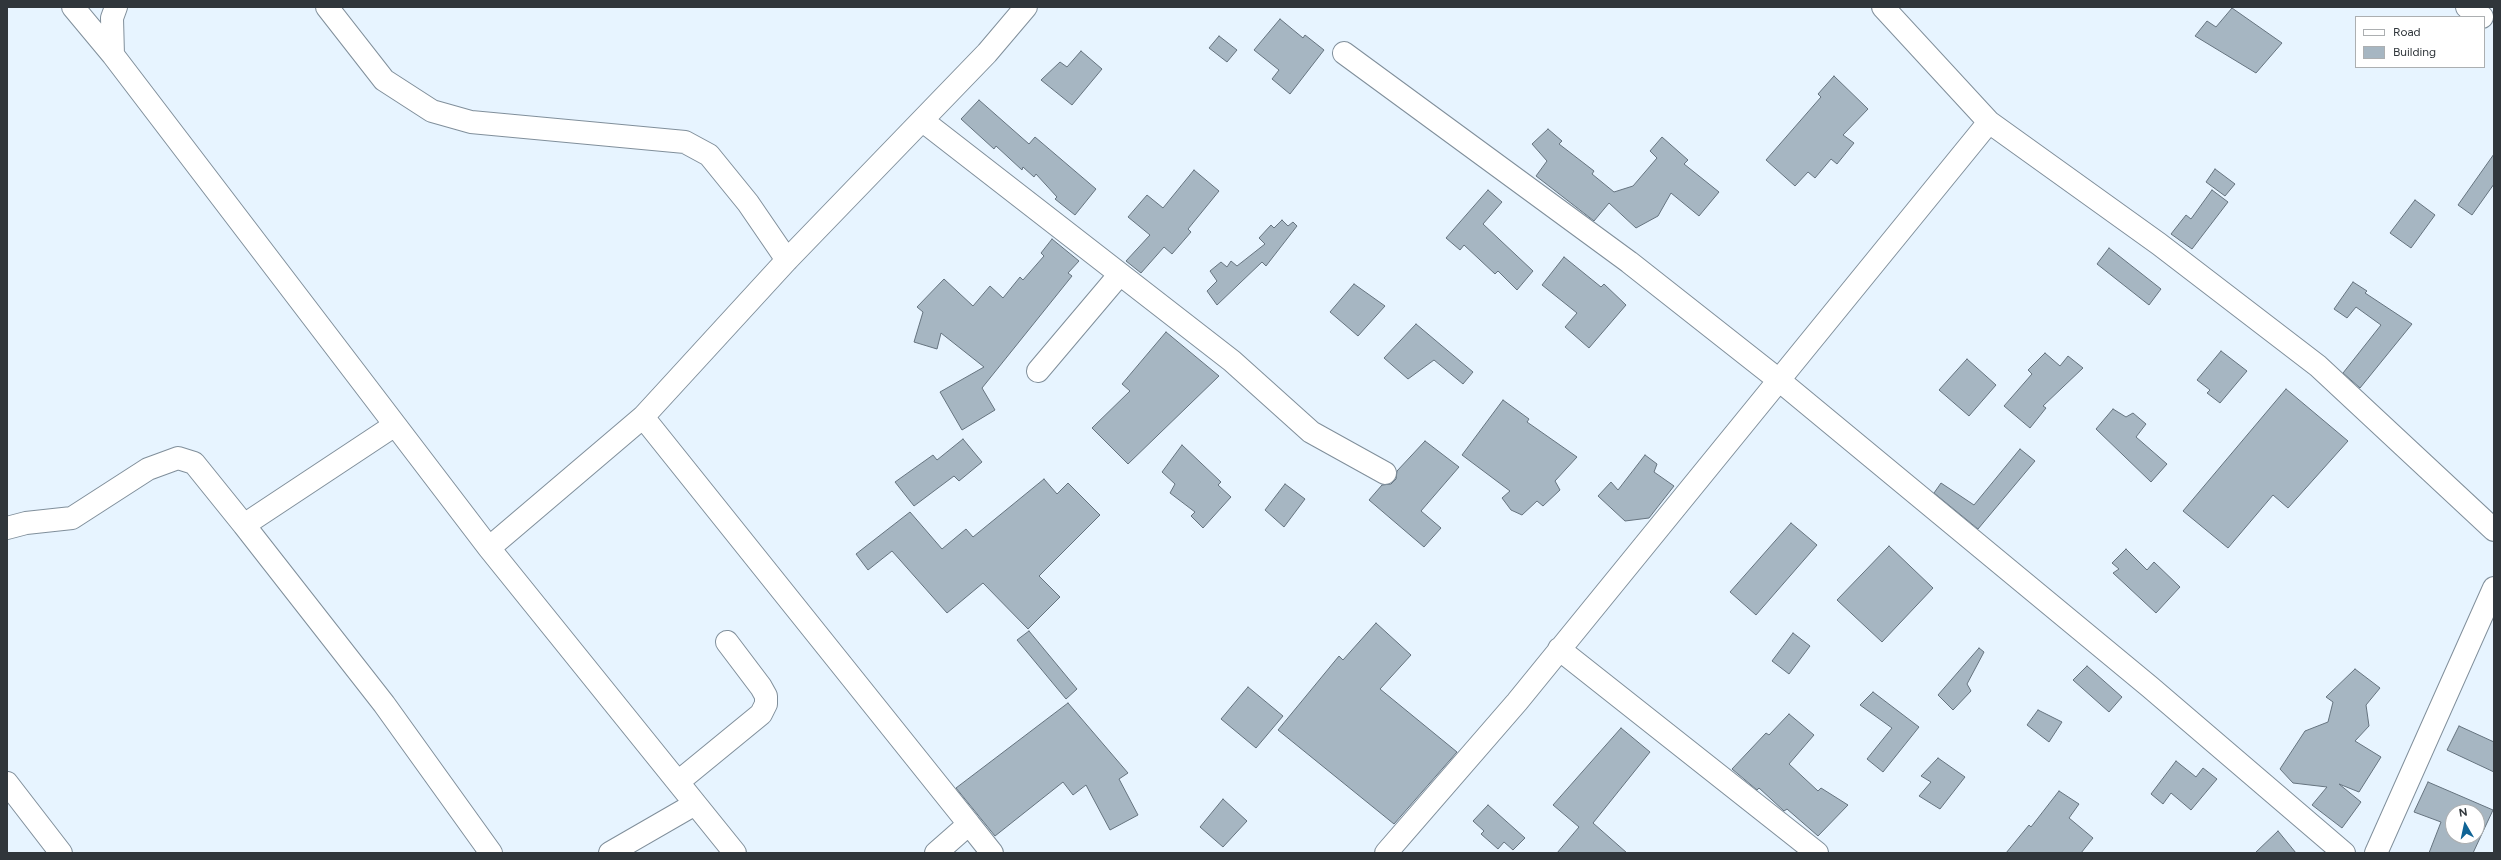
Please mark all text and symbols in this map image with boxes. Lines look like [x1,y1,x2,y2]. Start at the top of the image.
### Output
legend [2355,16,2485,68]
text: Road [2393,25,2421,39]
text: Building [2393,45,2436,59]
north arrow [2445,804,2485,844]
text: N [2458,806,2468,820]

